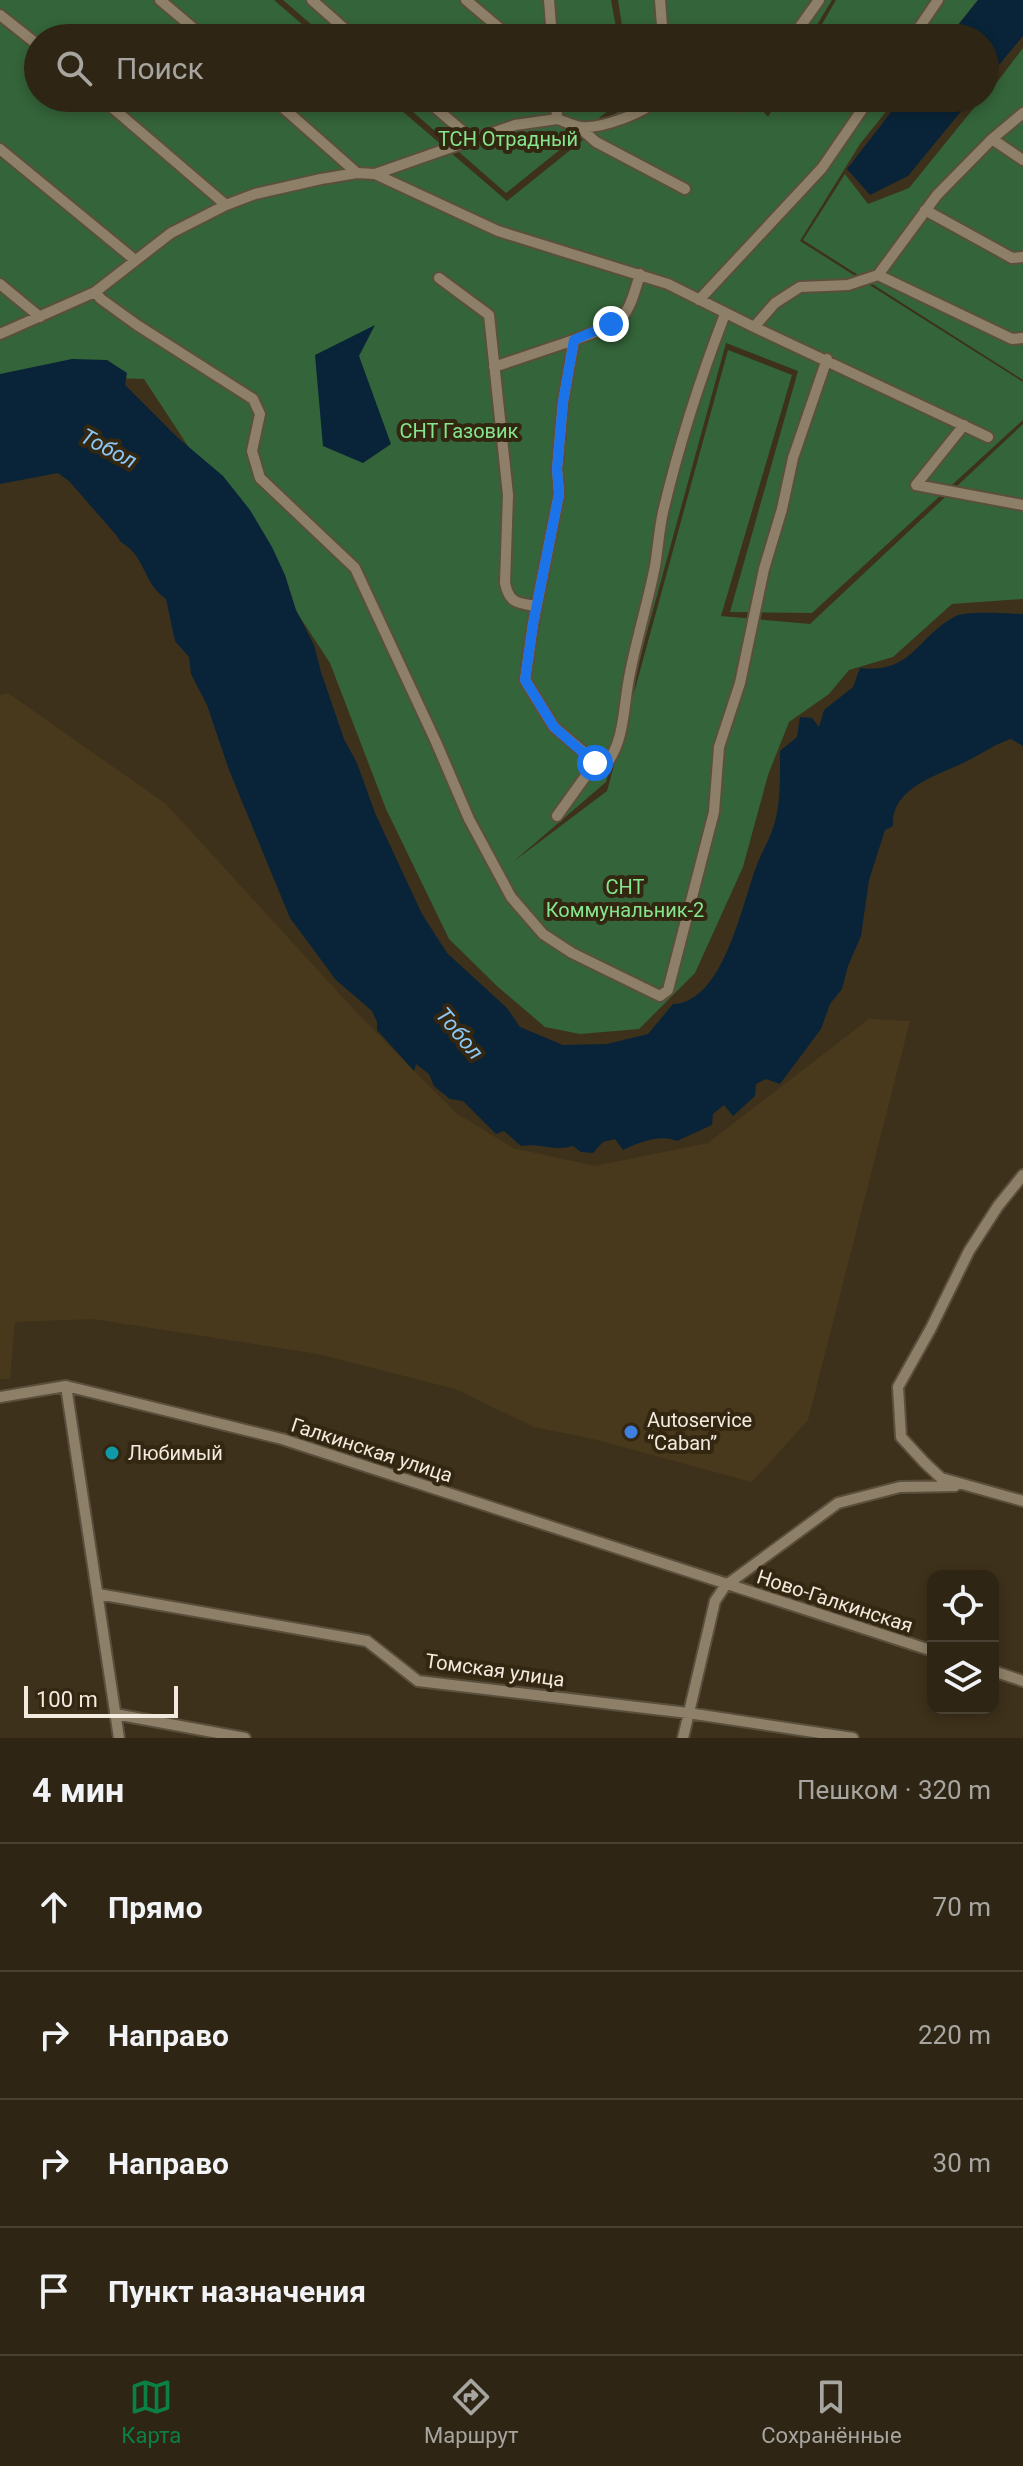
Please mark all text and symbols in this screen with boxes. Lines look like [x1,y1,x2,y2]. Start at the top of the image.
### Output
search box [24,24,999,112]
icon: search [52,46,96,90]
text: Поиск [116,51,204,86]
park label: ТСН Отрадный [438,127,578,151]
route end [593,306,629,342]
park label: СНТ Газовик [400,419,519,443]
water label: Тобол [76,423,141,474]
route start [577,745,613,781]
park label: СНТ Коммунальник-2 [546,875,704,922]
water label: Тобол [431,1002,488,1064]
place label: Autoservice “Caban” [647,1408,752,1455]
street label: Галкинская улица [288,1413,456,1487]
marker: Autoservice “Caban” [622,1423,640,1441]
place label: Любимый [128,1441,223,1465]
marker: Любимый [103,1444,121,1462]
street label: Ново-Галкинская [754,1564,916,1638]
map controls [927,1570,999,1714]
button: locate [927,1570,999,1642]
button: layers [927,1642,999,1714]
street label: Томская улица [424,1648,566,1692]
scale bar [24,1682,178,1718]
text: 100 m [36,1687,98,1712]
text: 4 мин [32,1770,124,1810]
text: Пешком · 320 m [797,1775,991,1805]
icon: ahead [32,1885,76,1929]
text: Прямо [108,1890,203,1925]
text: 70 m [933,1892,991,1922]
icon: right [32,2013,76,2057]
text: Направо [108,2018,229,2053]
text: 220 m [918,2020,991,2050]
icon: right [32,2141,76,2185]
text: Направо [108,2146,229,2181]
text: 30 m [933,2148,991,2178]
icon: arrive [32,2269,76,2313]
text: Пункт назначения [108,2274,366,2309]
tab: Карта [121,2375,181,2448]
tab: Маршрут [424,2375,519,2448]
tab: Сохранённые [761,2375,902,2448]

